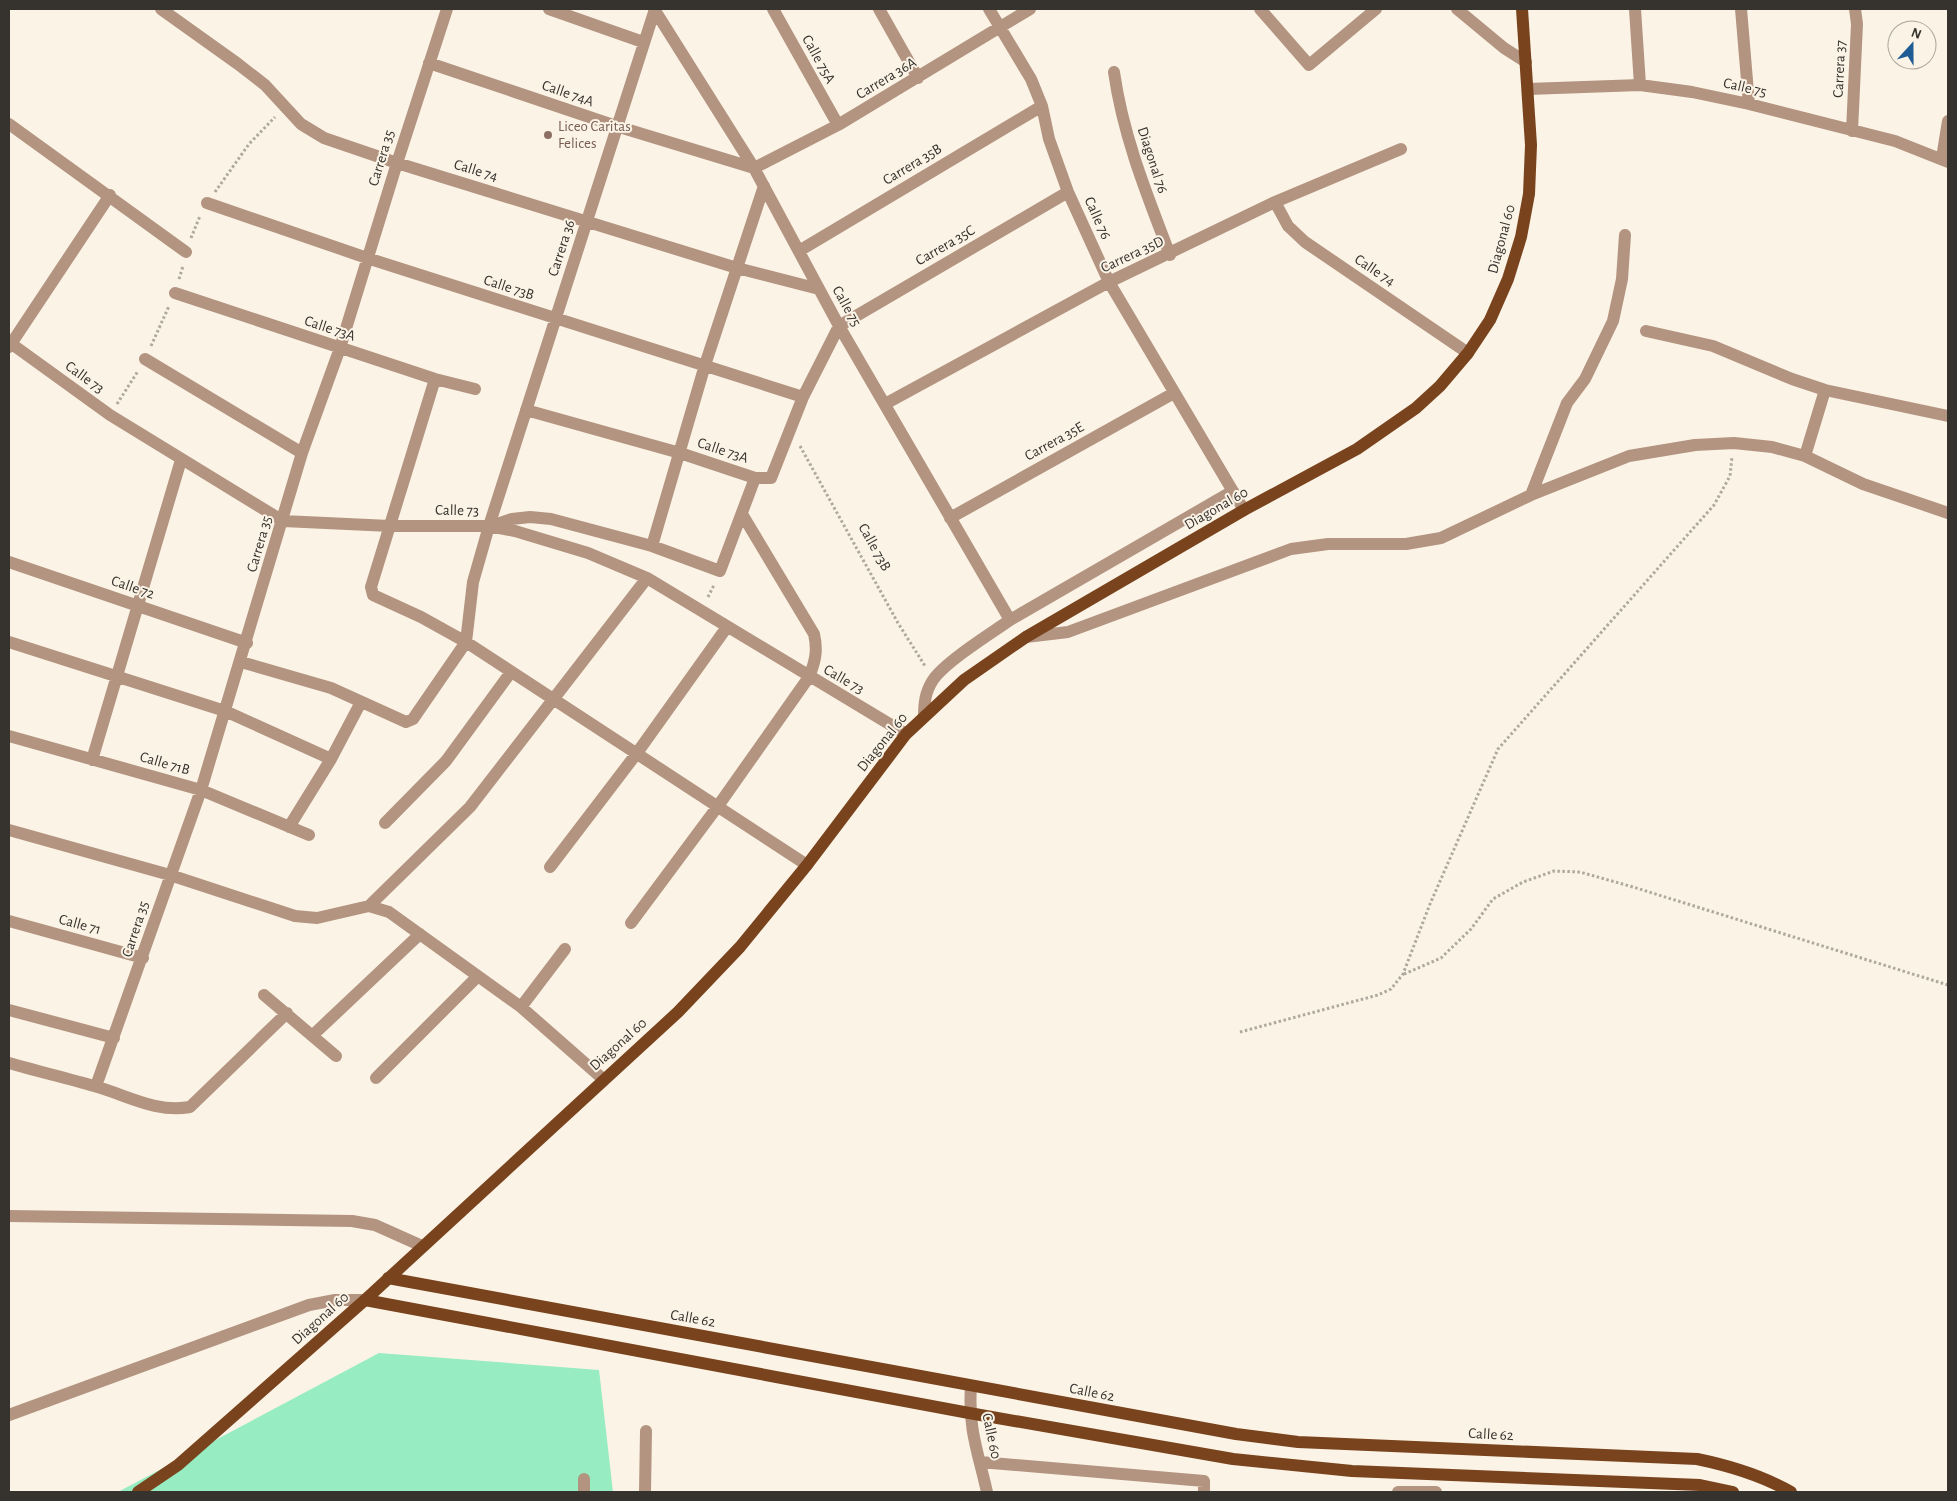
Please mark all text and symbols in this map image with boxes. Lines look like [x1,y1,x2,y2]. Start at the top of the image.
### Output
north arrow [1887,20,1937,70]
text: N [1909,26,1923,42]
street label: Calle 75A [799,33,838,86]
street label: Carrera 37 [1830,40,1848,98]
street label: Carrera 36A [854,55,919,102]
street label: Calle 75 [1722,75,1768,100]
street label: Calle 74A [540,78,596,109]
place label: Liceo Caritas Felices [558,119,631,151]
street label: Diagonal 76 [1135,125,1170,195]
street label: Carrera 35 [366,128,397,188]
marker: Liceo Caritas Felices [542,129,554,141]
street label: Carrera 35B [880,141,944,188]
street label: Calle 74 [452,157,500,184]
street label: Calle 76 [1082,195,1114,242]
street label: Diagonal 60 [1485,203,1518,275]
street label: Carrera 36 [545,218,578,278]
street label: Carrera 35C [913,222,978,268]
street label: Carrera 35D [1098,233,1166,275]
street label: Calle 74 [1352,252,1398,289]
street label: Calle 73B [482,272,536,303]
street label: Calle 75 [829,283,864,329]
street label: Calle 73A [302,313,358,344]
street label: Calle 73 [63,358,107,396]
street label: Carrera 35E [1022,419,1086,464]
street label: Calle 73A [695,435,751,466]
street label: Diagonal 60 [1182,484,1251,533]
street label: Calle 73 [435,503,479,518]
street label: Carrera 35 [244,514,275,574]
street label: Calle 73B [855,521,894,574]
street label: Calle 72 [109,573,157,602]
street label: Calle 73 [821,662,867,697]
street label: Diagonal 60 [854,710,910,774]
street label: Calle 71B [138,749,191,778]
street label: Carrera 35 [119,899,152,959]
street label: Calle 71 [57,912,103,937]
street label: Diagonal 60 [587,1015,650,1074]
street label: Diagonal 60 [289,1289,352,1348]
street label: Calle 62 [669,1307,717,1330]
street label: Calle 62 [1068,1381,1116,1404]
street label: Calle 60 [979,1412,1004,1460]
street label: Calle 62 [1468,1426,1514,1443]

